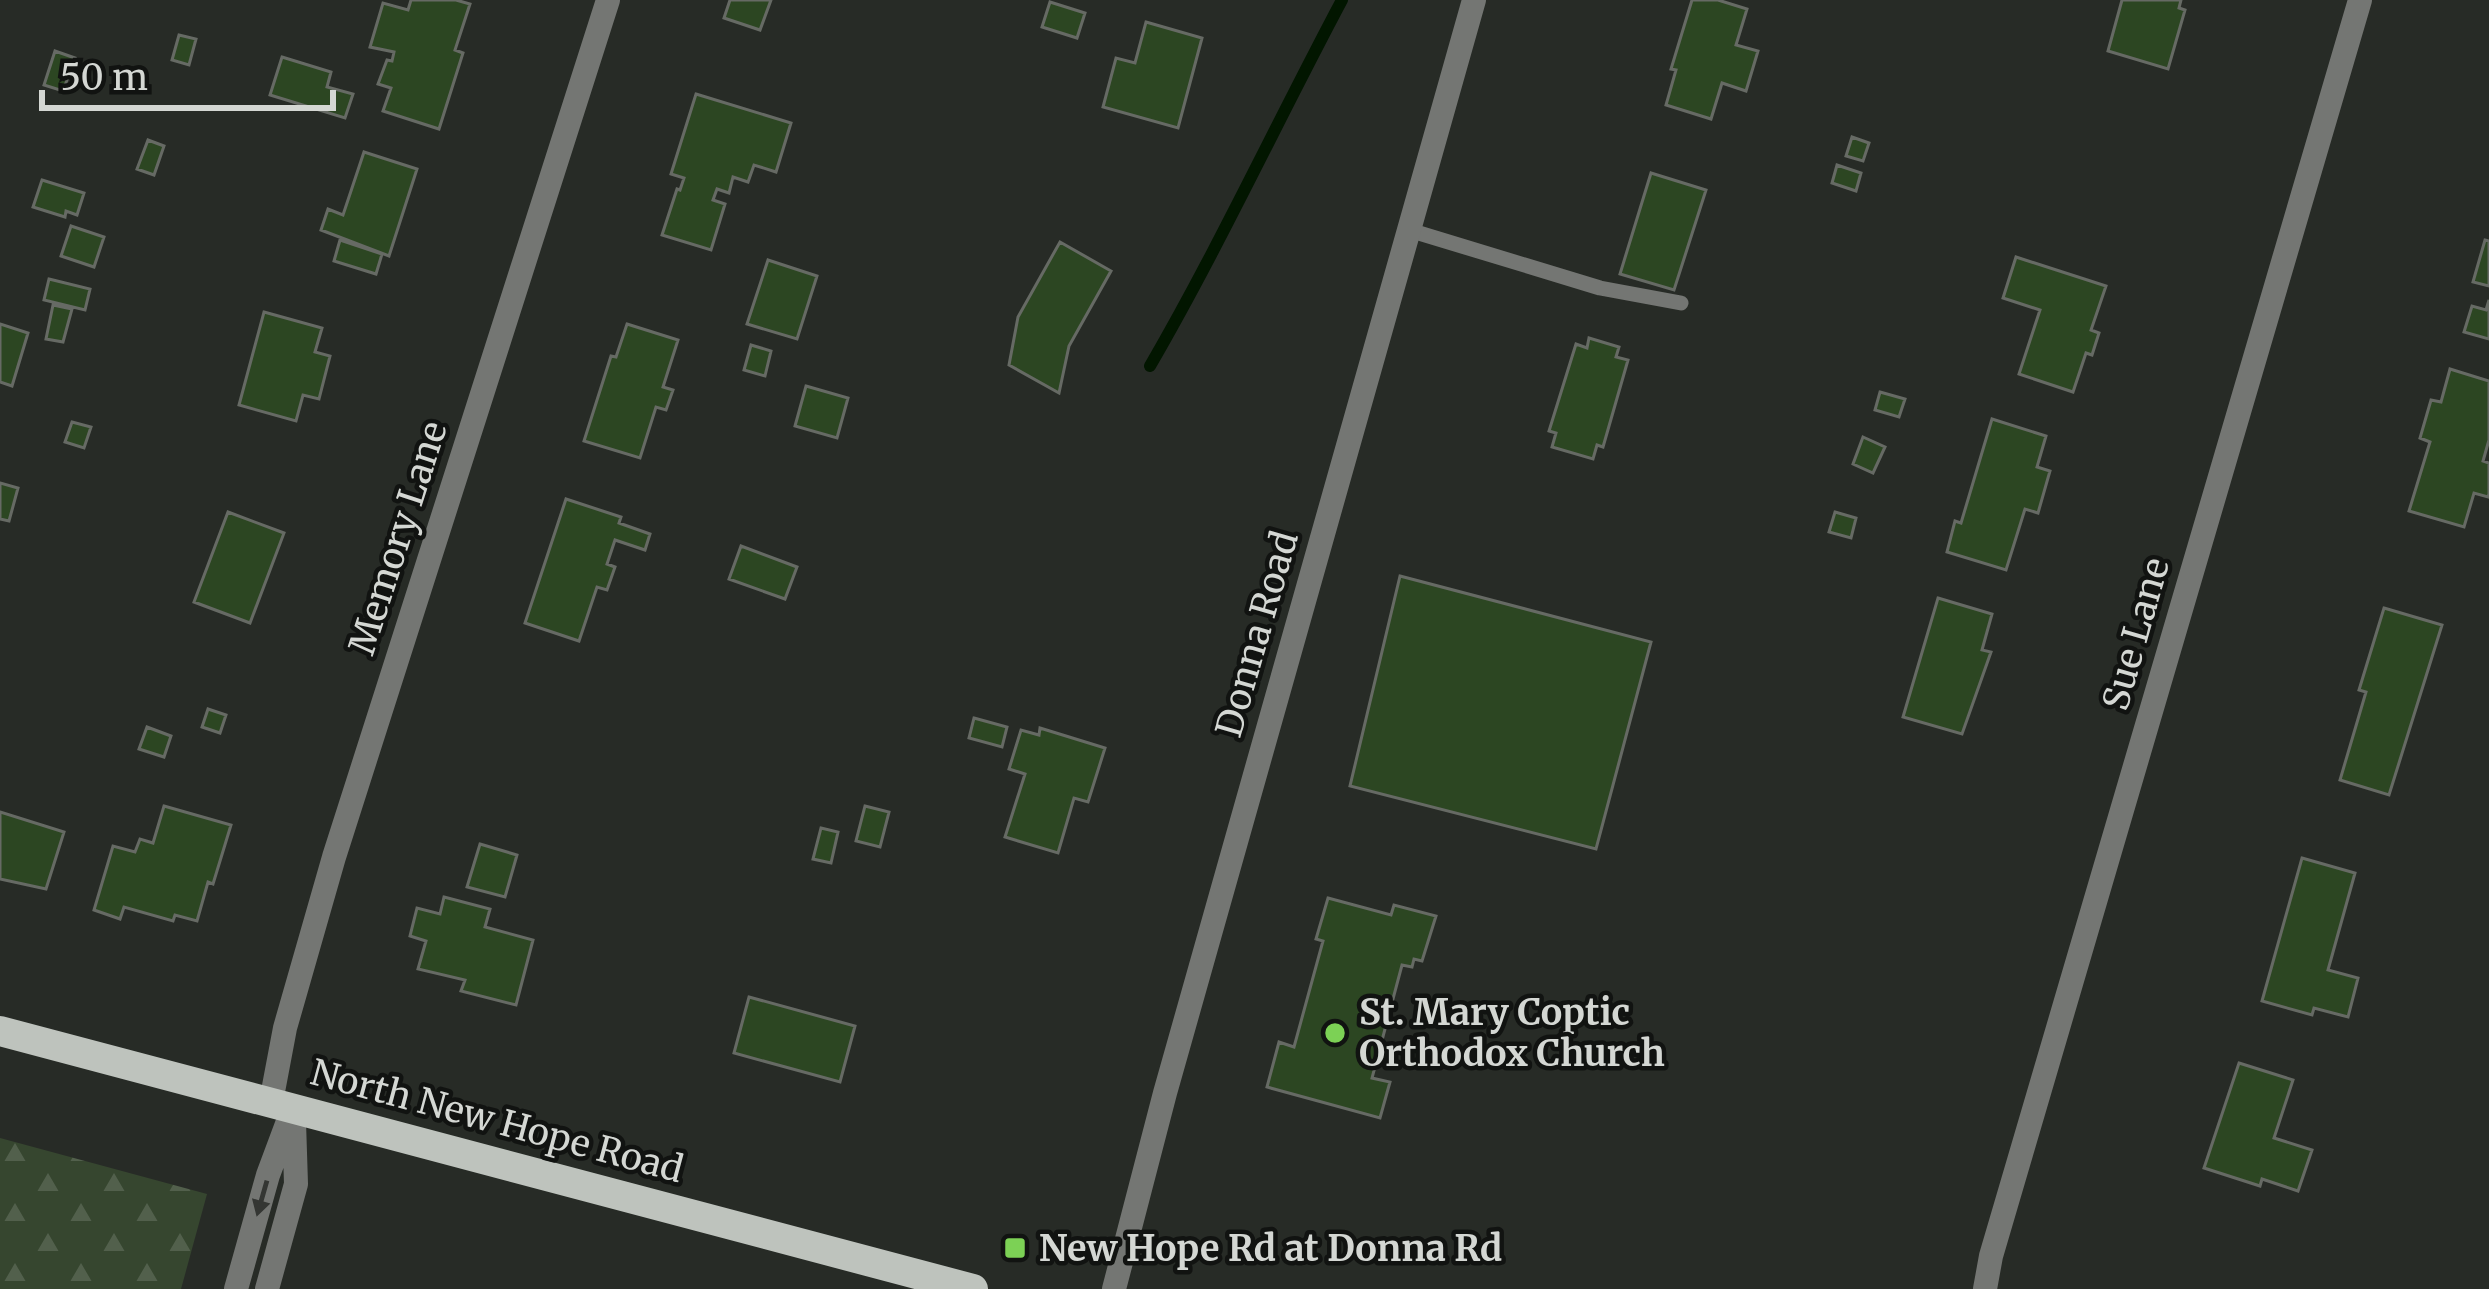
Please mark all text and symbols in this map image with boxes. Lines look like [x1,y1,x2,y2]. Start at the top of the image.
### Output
scale bar [42,36,333,110]
text: 50 m [60,55,148,100]
street label: Memory Lane [339,416,457,660]
street label: Donna Road [1206,526,1308,742]
street label: Sue Lane [2093,553,2179,715]
place label: St. Mary Coptic Orthodox Church [1359,990,1665,1076]
marker: St. Mary Coptic Orthodox Church [1322,1020,1348,1046]
street label: North New Hope Road [306,1050,688,1192]
one-way arrow [251,1179,270,1216]
place label: New Hope Rd at Donna Rd [1039,1226,1502,1271]
marker: New Hope Rd at Donna Rd [1002,1235,1028,1261]

